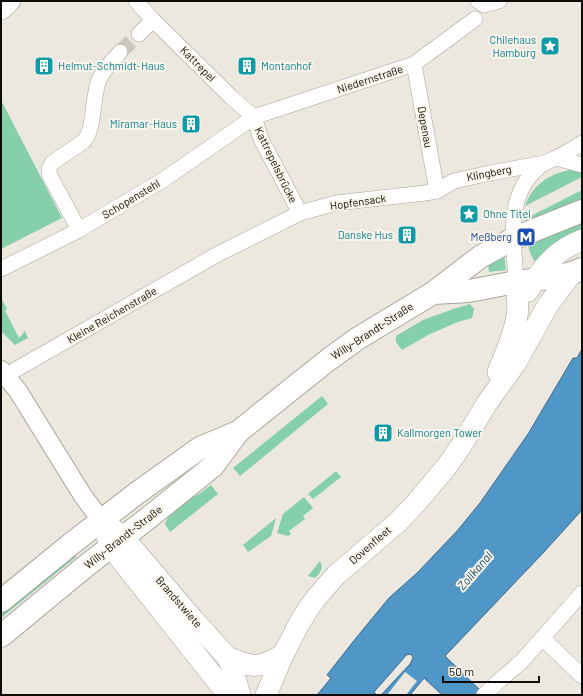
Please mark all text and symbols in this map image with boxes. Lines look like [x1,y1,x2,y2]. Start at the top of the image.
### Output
place label: Chilehaus Hamburg [489,33,536,59]
place icon: Chilehaus Hamburg [539,35,561,57]
street label: Kattrepel [178,43,219,84]
building icon: Helmut-Schmidt-Haus [33,55,55,77]
building icon: Montanhof [236,55,258,77]
place label: Helmut-Schmidt-Haus [58,59,165,72]
place label: Montanhof [261,59,312,72]
street label: Niedernstraße [335,62,405,95]
street label: Depenau [415,105,436,149]
building icon: Miramar-Haus [180,113,202,135]
place label: Miramar-Haus [110,117,177,130]
street label: Kattrepelsbrücke [252,125,300,205]
street label: Klingberg [465,162,513,183]
street label: Schopenstehl [99,176,162,221]
street label: Hopfensack [329,191,387,212]
place icon: Ohne Titel [458,203,480,225]
place label: Ohne Titel [483,207,531,220]
building icon: Danske Hus [396,224,418,246]
metro station icon: Meßberg [515,226,537,248]
place label: Danske Hus [338,228,393,241]
place label: Meßberg [471,230,512,243]
street label: Kleine Reichenstraße [65,284,159,346]
street label: Willy-Brandt-Straße [328,299,415,362]
building icon: Kallmorgen Tower [372,422,394,444]
place label: Kallmorgen Tower [397,426,482,439]
street label: Willy-Brandt-Straße [81,502,164,571]
street label: Dovenfleet [346,523,393,566]
water label: Zollkanal [454,548,495,592]
street label: Brandstwiete [154,573,205,630]
scale bar [443,658,539,684]
text: 50 m [449,664,474,678]

